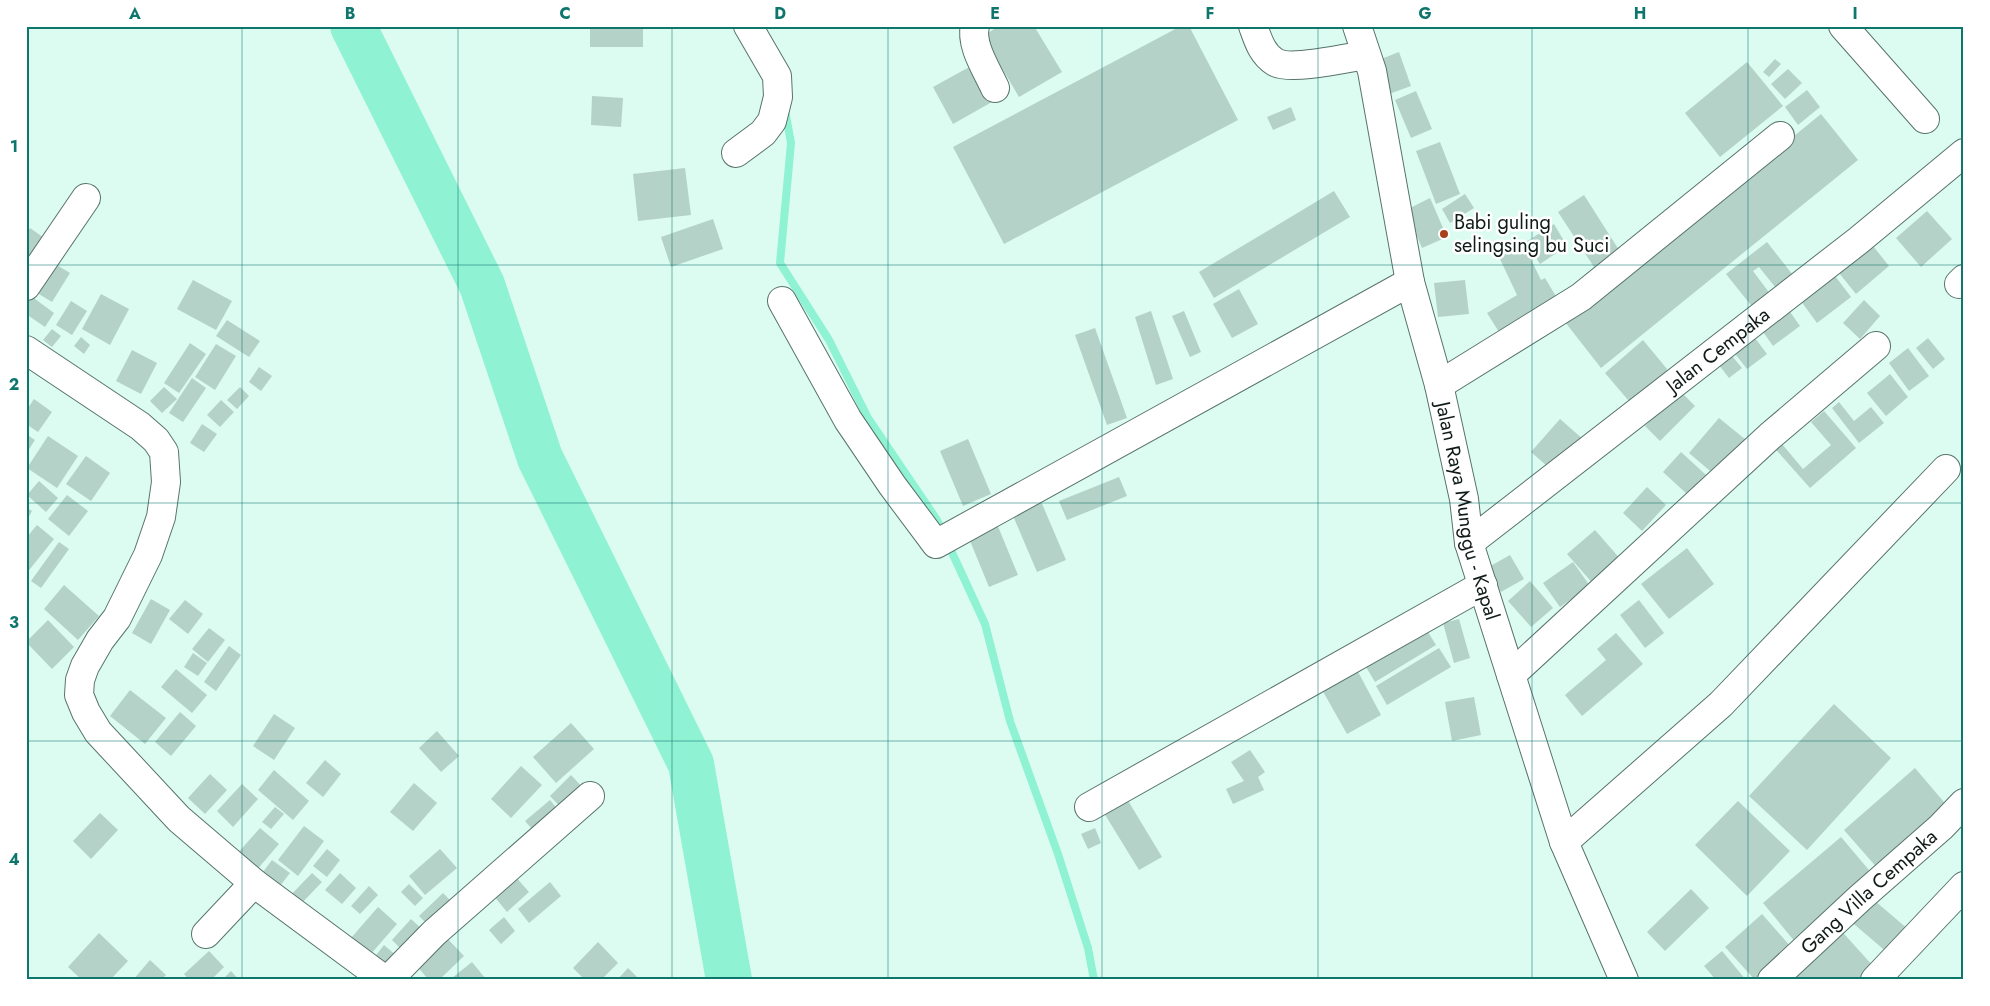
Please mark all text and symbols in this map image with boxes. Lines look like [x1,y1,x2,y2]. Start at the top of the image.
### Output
text: A [128,2,141,25]
text: B [345,2,355,25]
text: C [559,2,571,25]
text: D [774,2,786,25]
text: E [990,2,1000,25]
text: F [1206,2,1214,25]
text: G [1418,2,1432,25]
text: H [1634,2,1646,25]
text: I [1852,2,1858,25]
text: 1 [10,135,18,158]
place label: Babi guling selingsing bu Suci [1454,208,1609,260]
marker: Babi guling selingsing bu Suci [1438,228,1450,240]
street label: Jalan Cempaka [1657,300,1776,401]
text: 2 [9,373,19,396]
street label: Jalan Raya Munggu - Kapal [1428,396,1507,624]
text: 3 [9,611,19,634]
street label: Gang Villa Cempaka [1794,822,1944,961]
text: 4 [8,848,20,871]

